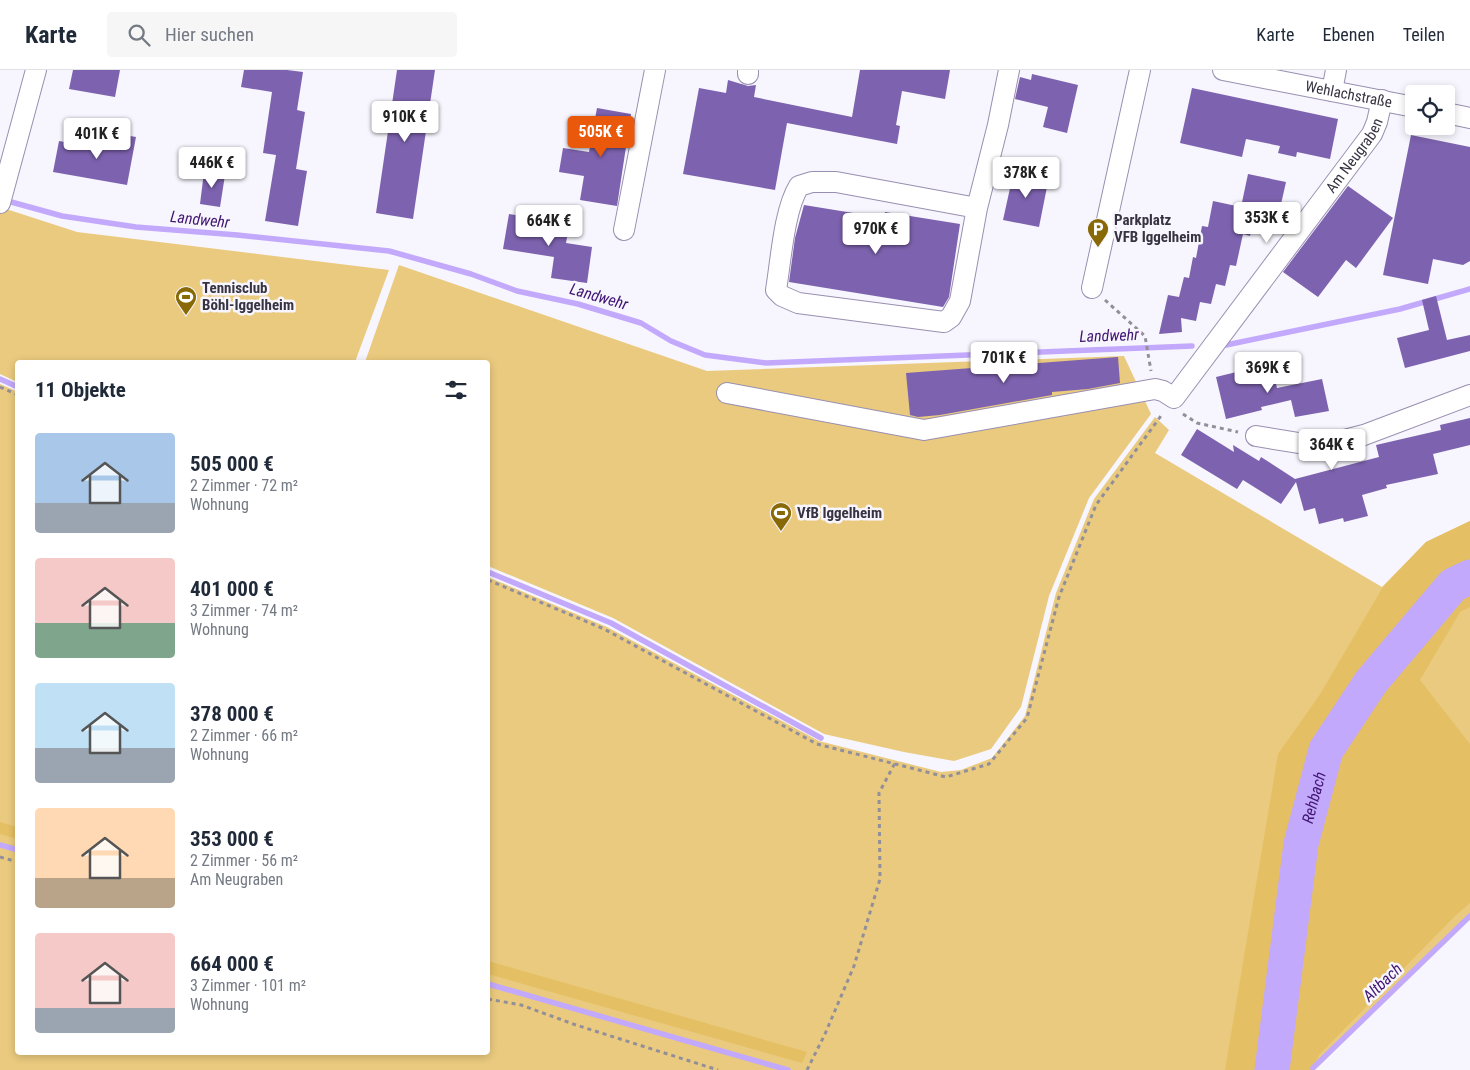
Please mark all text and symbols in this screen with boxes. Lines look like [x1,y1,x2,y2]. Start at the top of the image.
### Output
search box [107,12,457,57]
text: Karte [25,21,77,49]
icon: search [125,21,153,49]
text: Hier suchen [165,23,254,46]
text: Karte [1256,24,1295,45]
text: Ebenen [1323,24,1375,45]
text: Teilen [1403,24,1445,45]
street label: Wehlachstraße [1304,77,1394,112]
map controls [1405,85,1455,135]
button: locate [1405,85,1455,135]
pin: 910K € [364,100,446,143]
text: 910K € [383,107,427,126]
street label: Am Neugraben [1322,115,1387,196]
pin: 505K € [560,116,642,158]
pin: 401K € [56,118,138,160]
text: 505K € [579,122,623,141]
text: 401K € [75,124,119,143]
pin: 446K € [171,146,253,189]
text: 446K € [190,153,234,172]
pin: 378K € [985,156,1067,199]
text: 378K € [1004,163,1048,182]
pin: 353K € [1226,202,1308,244]
pin: 664K € [508,204,590,247]
water label: Landwehr [169,207,232,232]
text: 353K € [1245,208,1289,227]
text: 664K € [527,211,571,230]
place label: Parkplatz VFB Iggelheim [1114,211,1201,246]
pin: 970K € [835,212,917,255]
parking icon: Parkplatz VFB Iggelheim [1086,217,1110,248]
text: 970K € [854,219,898,238]
place label: Tennisclub Böhl-Iggelheim [202,279,294,314]
water label: Landwehr [568,279,631,314]
sports icon: Tennisclub Böhl-Iggelheim [174,285,198,316]
water label: Landwehr [1079,325,1140,346]
pin: 701K € [963,342,1045,384]
text: 701K € [982,348,1026,367]
pin: 369K € [1227,352,1309,394]
text: 369K € [1246,358,1290,377]
icon: filters [442,376,470,404]
text: 11 Objekte [35,378,126,402]
pin: 364K € [1291,428,1373,471]
text: 364K € [1310,435,1354,454]
text: 505 000 € [190,452,274,476]
icon: home [75,453,135,513]
text: 2 Zimmer · 72 m² [190,476,298,495]
text: Wohnung [190,495,249,514]
sports icon: VfB Iggelheim [769,501,793,532]
place label: VfB Iggelheim [797,504,882,522]
text: 401 000 € [190,577,274,601]
icon: home [75,578,135,638]
text: 3 Zimmer · 74 m² [190,601,298,620]
text: Wohnung [190,620,249,639]
text: 378 000 € [190,702,274,726]
icon: home [75,703,135,763]
text: 2 Zimmer · 66 m² [190,726,298,745]
text: Wohnung [190,745,249,764]
water label: Rehbach [1298,770,1330,826]
text: 353 000 € [190,827,274,851]
icon: home [75,828,135,888]
text: 2 Zimmer · 56 m² [190,851,298,870]
text: Am Neugraben [190,870,283,889]
text: 664 000 € [190,952,274,976]
icon: home [75,953,135,1013]
water label: Altbach [1358,959,1406,1006]
text: 3 Zimmer · 101 m² [190,976,306,995]
text: Wohnung [190,995,249,1014]

